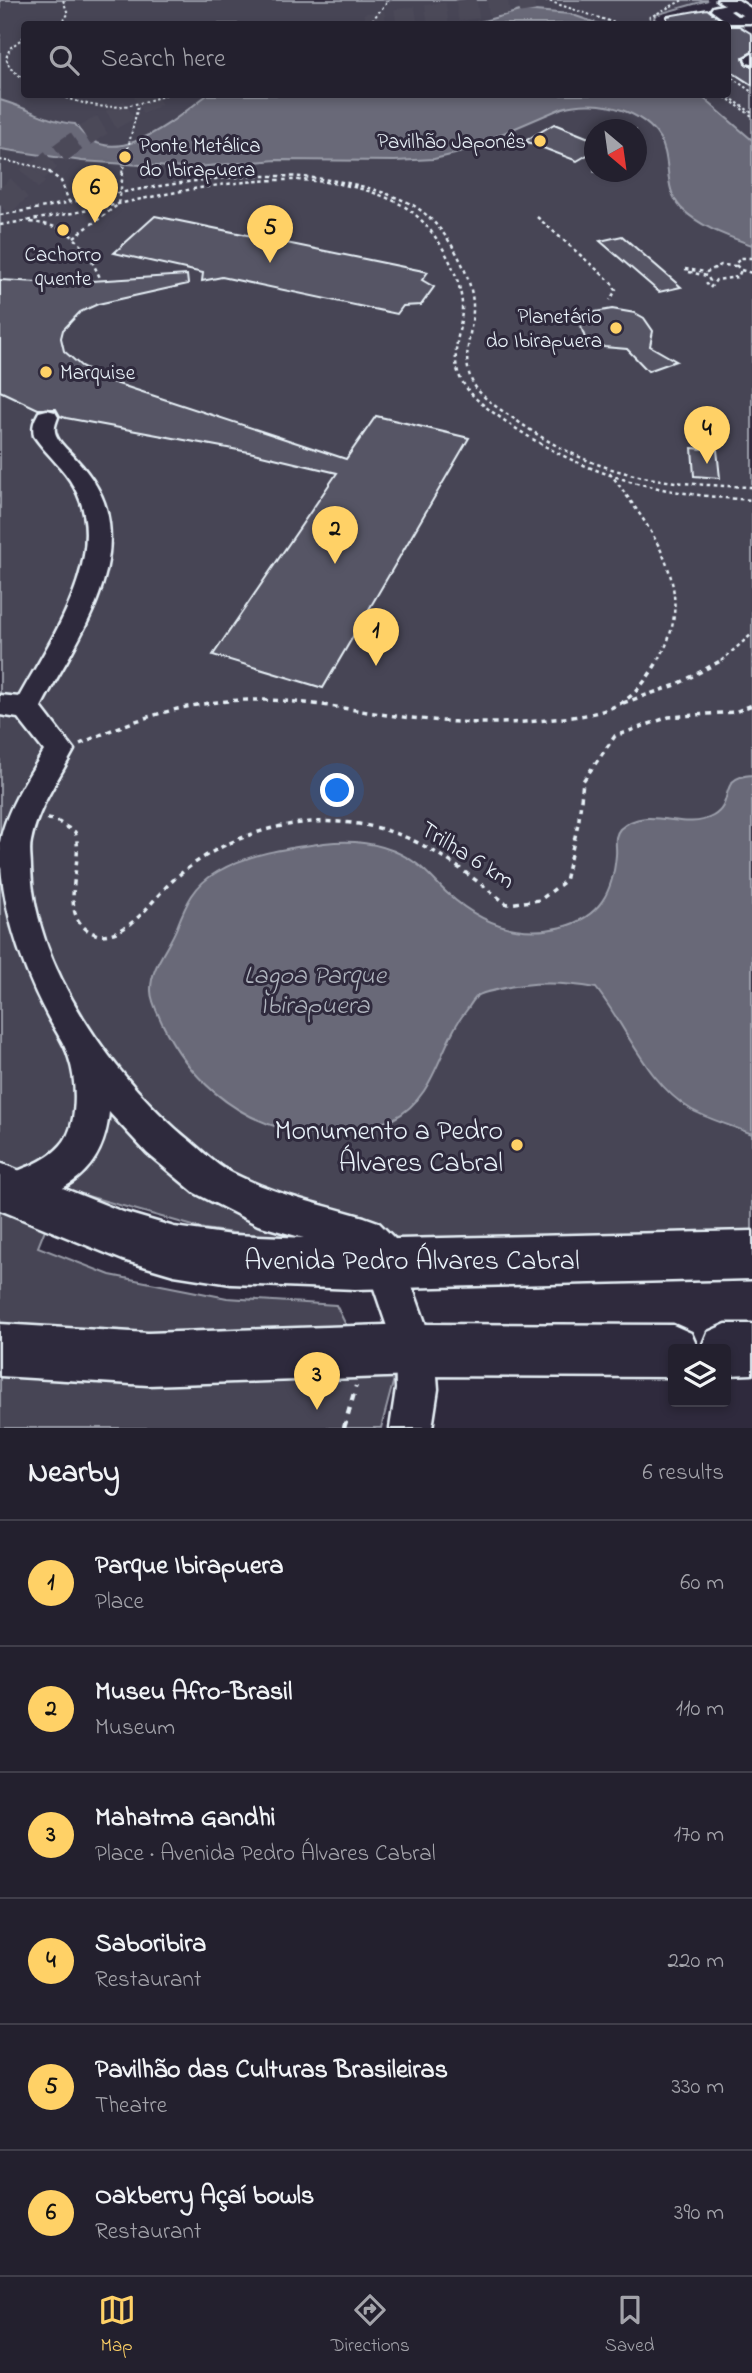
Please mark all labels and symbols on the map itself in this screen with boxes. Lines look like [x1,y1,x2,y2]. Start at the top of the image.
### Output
north arrow [584,119,647,182]
place label: Pavilhão Japonês [377,128,526,158]
place label: Ponte Metálica do Ibirapuera [139,132,261,186]
marker: Pavilhão Japonês [532,133,548,149]
marker: Ponte Metálica do Ibirapuera [117,149,133,165]
pin: 6 [72,165,118,223]
pin: 5 [247,205,293,263]
marker: Cachorro quente [55,222,71,238]
place label: Cachorro quente [24,241,102,295]
place label: Planetário do Ibirapuera [486,303,602,357]
marker: Planetário do Ibirapuera [608,320,624,336]
place label: Marquise [60,359,136,389]
marker: Marquise [38,364,54,380]
pin: 4 [684,406,730,464]
pin: 2 [312,506,358,564]
pin: 1 [353,608,399,666]
your location [320,773,354,807]
street label: Trilha 6 km [413,813,521,899]
water label: Lagoa Parque Ibirapuera [244,958,387,1026]
place label: Monumento a Pedro Álvares Cabral [274,1112,503,1185]
marker: Monumento a Pedro Álvares Cabral [509,1137,525,1153]
street label: Avenida Pedro Álvares Cabral [244,1242,580,1283]
pin: 3 [294,1352,340,1410]

